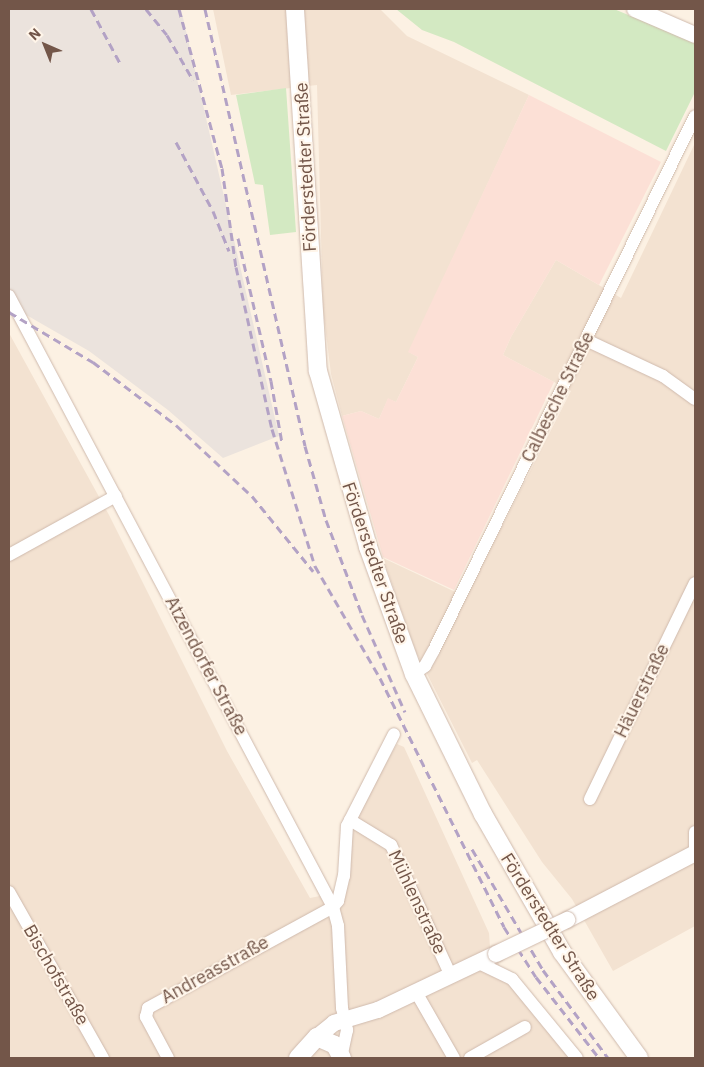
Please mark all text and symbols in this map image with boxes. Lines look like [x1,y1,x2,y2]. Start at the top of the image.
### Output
north arrow [20,20,70,70]
text: N [25,24,44,44]
street label: Förderstedter Straße [291,82,321,252]
street label: Calbesche Straße [517,328,599,466]
street label: Förderstedter Straße [337,479,413,647]
street label: Atzendorfer Straße [160,593,252,739]
street label: Häuerstraße [610,641,674,741]
street label: Mühlenstraße [383,846,451,958]
street label: Förderstedter Straße [496,849,604,1005]
street label: Bischofstraße [18,921,94,1029]
street label: Andreasstraße [158,932,272,1008]

